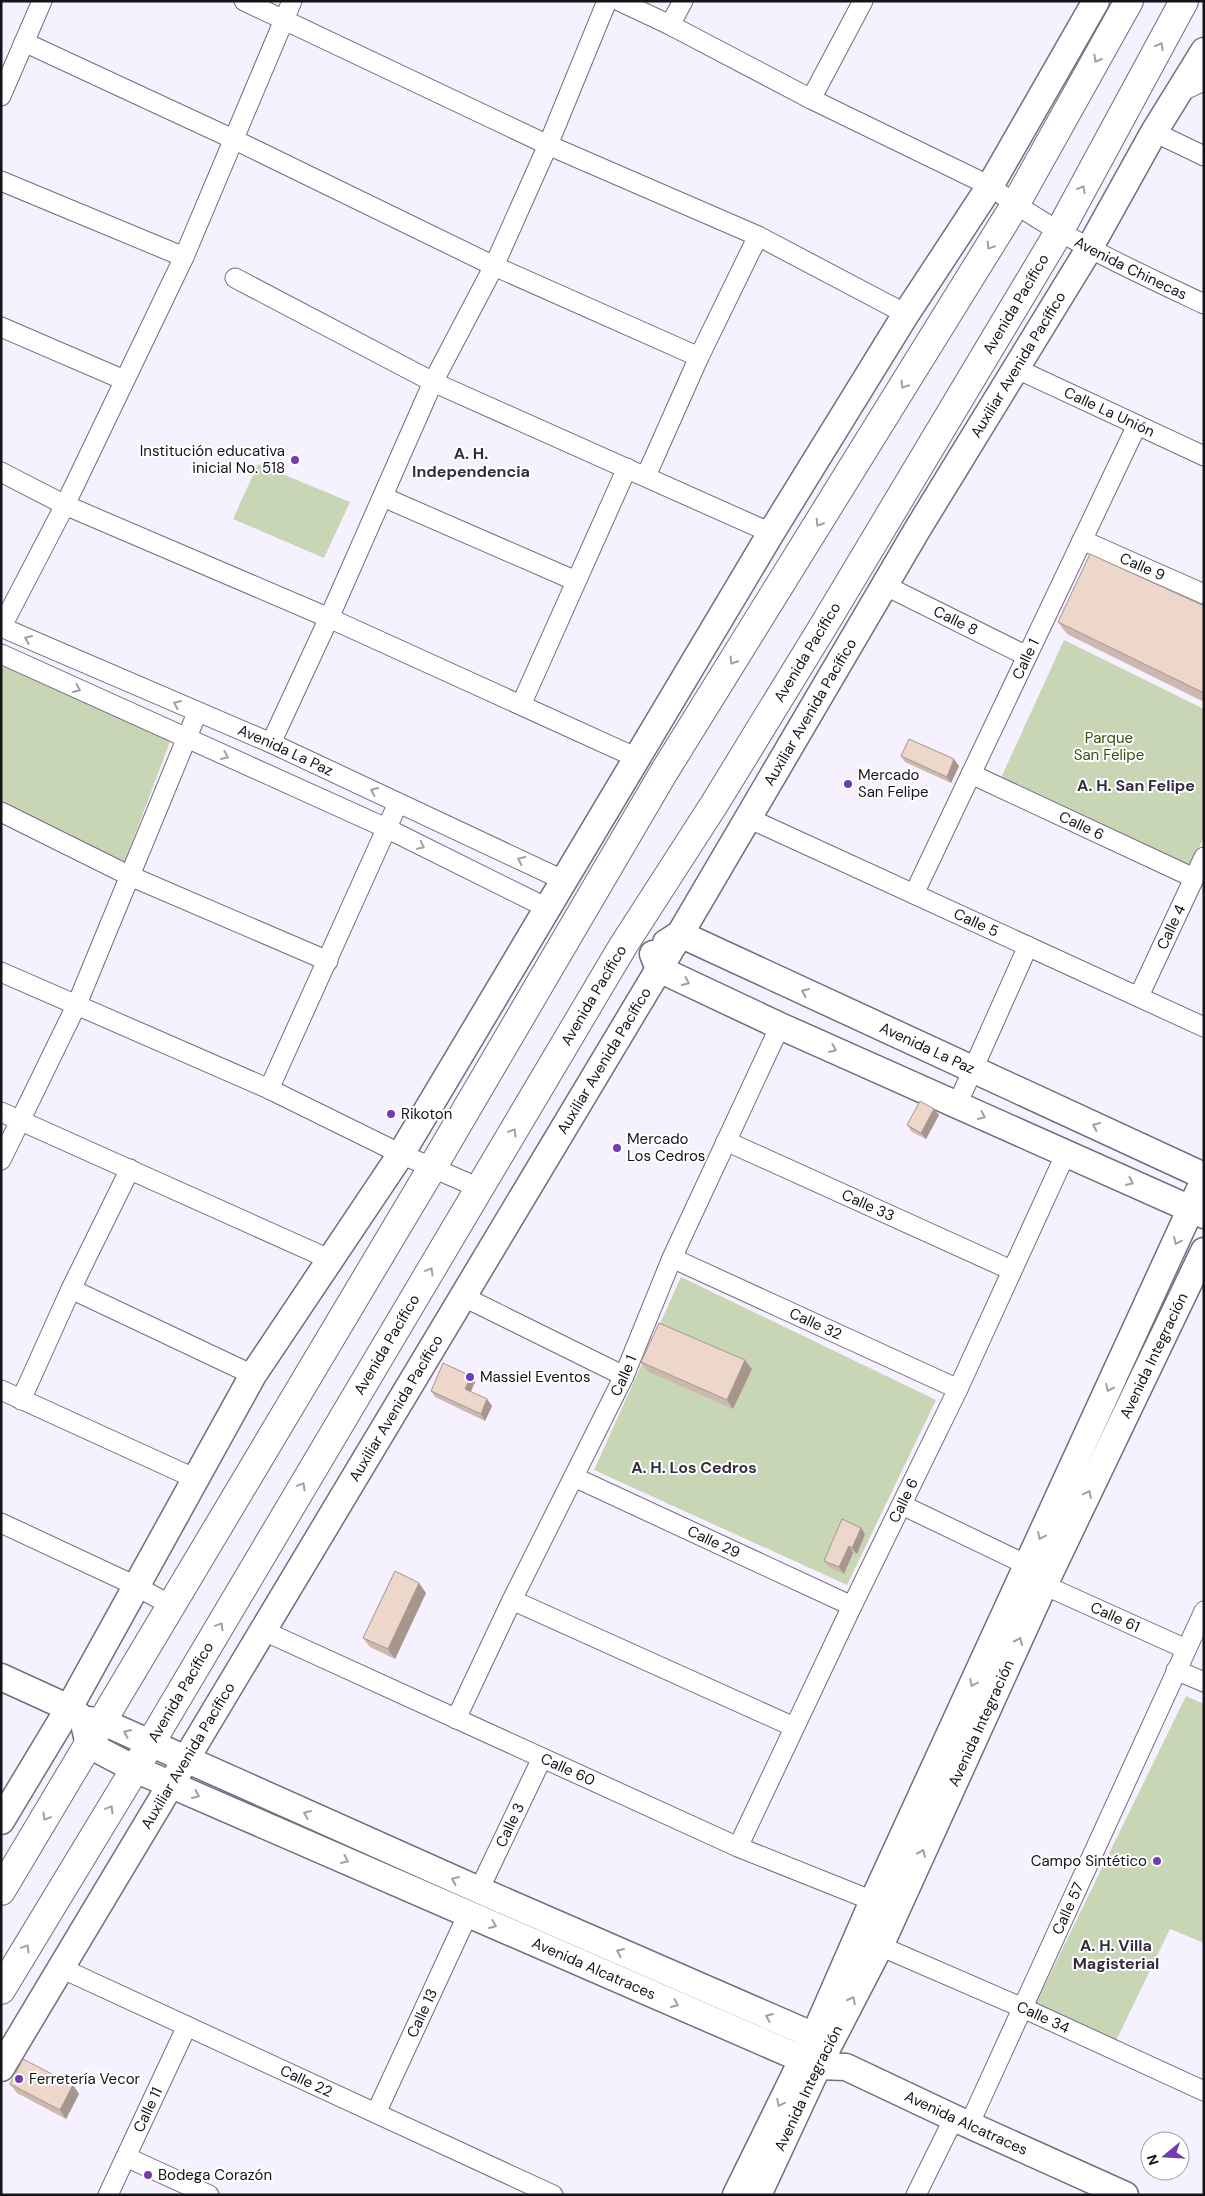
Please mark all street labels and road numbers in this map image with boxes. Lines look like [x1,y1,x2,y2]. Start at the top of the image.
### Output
street label: Avenida Chinecas [1071,232,1190,305]
street label: Avenida Pacífico [978,250,1054,358]
street label: Auxiliar Avenida Pacífico [966,288,1071,441]
street label: Calle La Unión [1061,382,1158,442]
street label: Calle 9 [1117,548,1168,585]
street label: Avenida Pacífico [769,599,845,706]
street label: Calle 8 [930,601,981,640]
street label: Auxiliar Avenida Pacífico [759,635,861,789]
street label: Calle 1 [1007,636,1044,683]
street label: Avenida La Paz [235,720,336,781]
street label: Calle 6 [1056,806,1107,845]
street label: Calle 4 [1152,901,1190,953]
street label: Calle 5 [950,904,1002,942]
street label: Avenida Pacífico [556,941,631,1049]
street label: Auxiliar Avenida Pacífico [552,984,656,1138]
street label: Avenida La Paz [877,1018,978,1079]
street label: Calle 33 [839,1185,898,1226]
street label: Avenida Integración [1115,1290,1192,1422]
street label: Avenida Pacífico [349,1291,424,1398]
street label: Calle 32 [786,1303,845,1344]
street label: Auxiliar Avenida Pacífico [344,1331,448,1485]
street label: Calle 1 [605,1352,641,1400]
street label: Calle 6 [884,1475,923,1526]
street label: Calle 29 [684,1521,743,1563]
street label: Calle 61 [1087,1597,1143,1637]
street label: Avenida Pacífico [143,1638,218,1746]
street label: Avenida Integración [944,1657,1019,1790]
street label: Auxiliar Avenida Pacífico [136,1679,240,1833]
street label: Calle 60 [537,1748,598,1791]
street label: Calle 3 [491,1799,529,1851]
street label: Calle 57 [1047,1879,1089,1938]
street label: Avenida Alcatraces [529,1933,659,2004]
street label: Calle 13 [402,1985,442,2041]
street label: Calle 34 [1014,1996,1073,2038]
street label: Avenida Integración [770,2022,847,2154]
street label: Calle 22 [277,2060,336,2102]
street label: Calle 11 [129,2084,167,2136]
street label: Avenida Alcatraces [901,2086,1031,2160]

